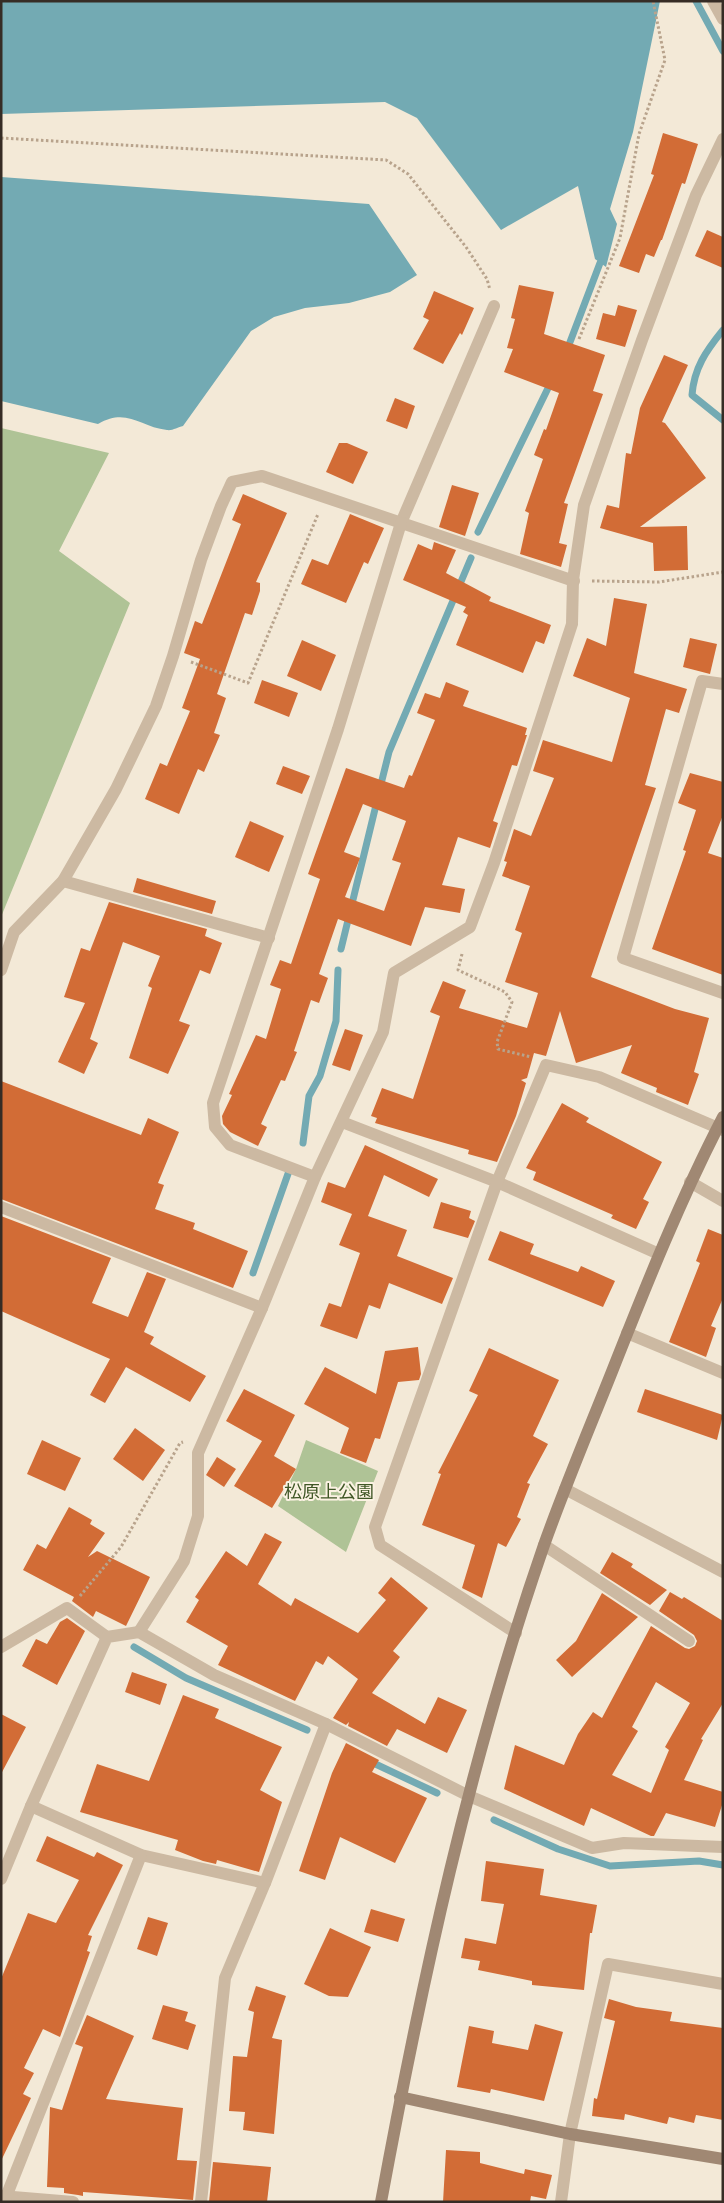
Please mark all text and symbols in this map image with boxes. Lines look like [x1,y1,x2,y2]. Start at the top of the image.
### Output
park label: 松原上公園 [284,1479,374,1505]

